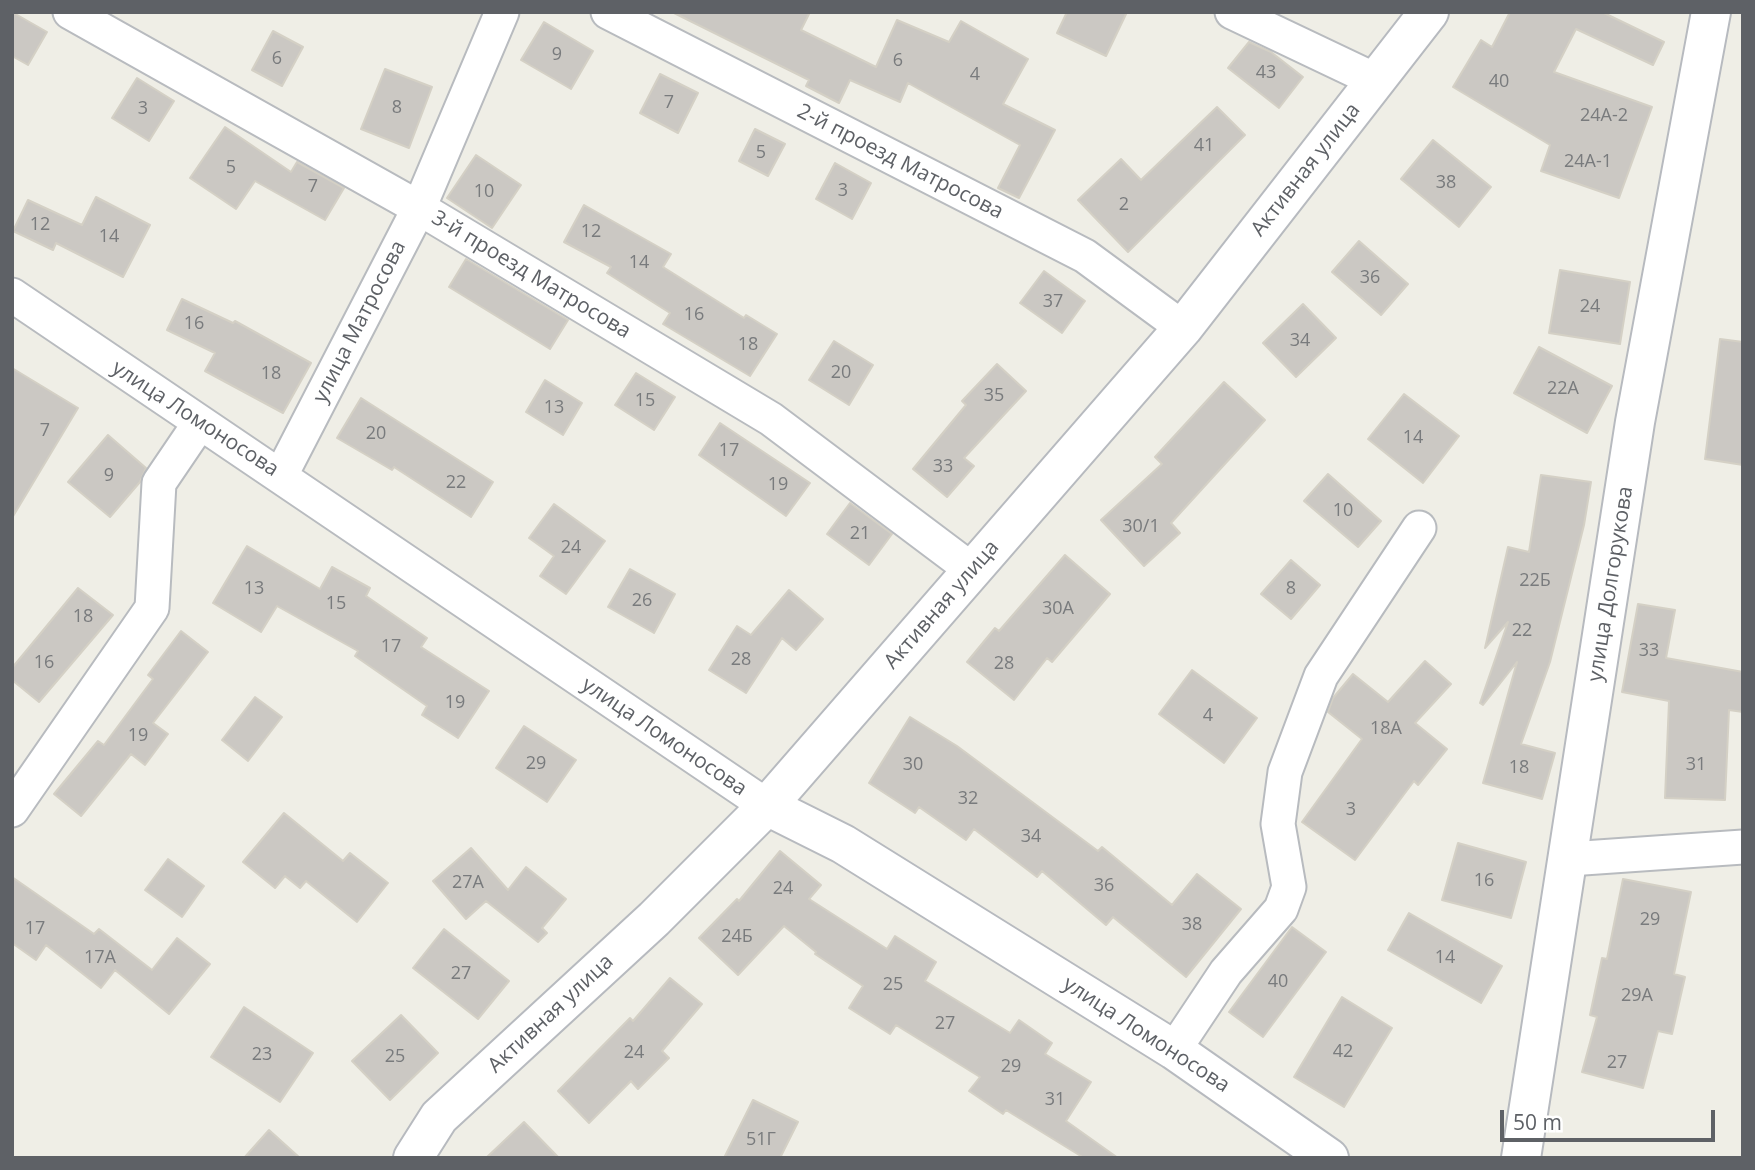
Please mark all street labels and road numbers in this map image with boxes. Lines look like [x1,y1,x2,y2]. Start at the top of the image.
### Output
street label: Активная улица [1246,98,1366,242]
street label: 2-й проезд Матросова [793,99,1007,225]
street label: 3-й проезд Матросова [427,206,635,344]
street label: улица Матросова [308,237,412,407]
street label: улица Ломоносова [107,356,283,482]
street label: улица Долгорукова [1583,485,1639,683]
street label: Активная улица [879,536,1005,674]
street label: улица Ломоносова [577,672,751,802]
street label: Активная улица [483,949,619,1079]
street label: улица Ломоносова [1058,972,1234,1098]

